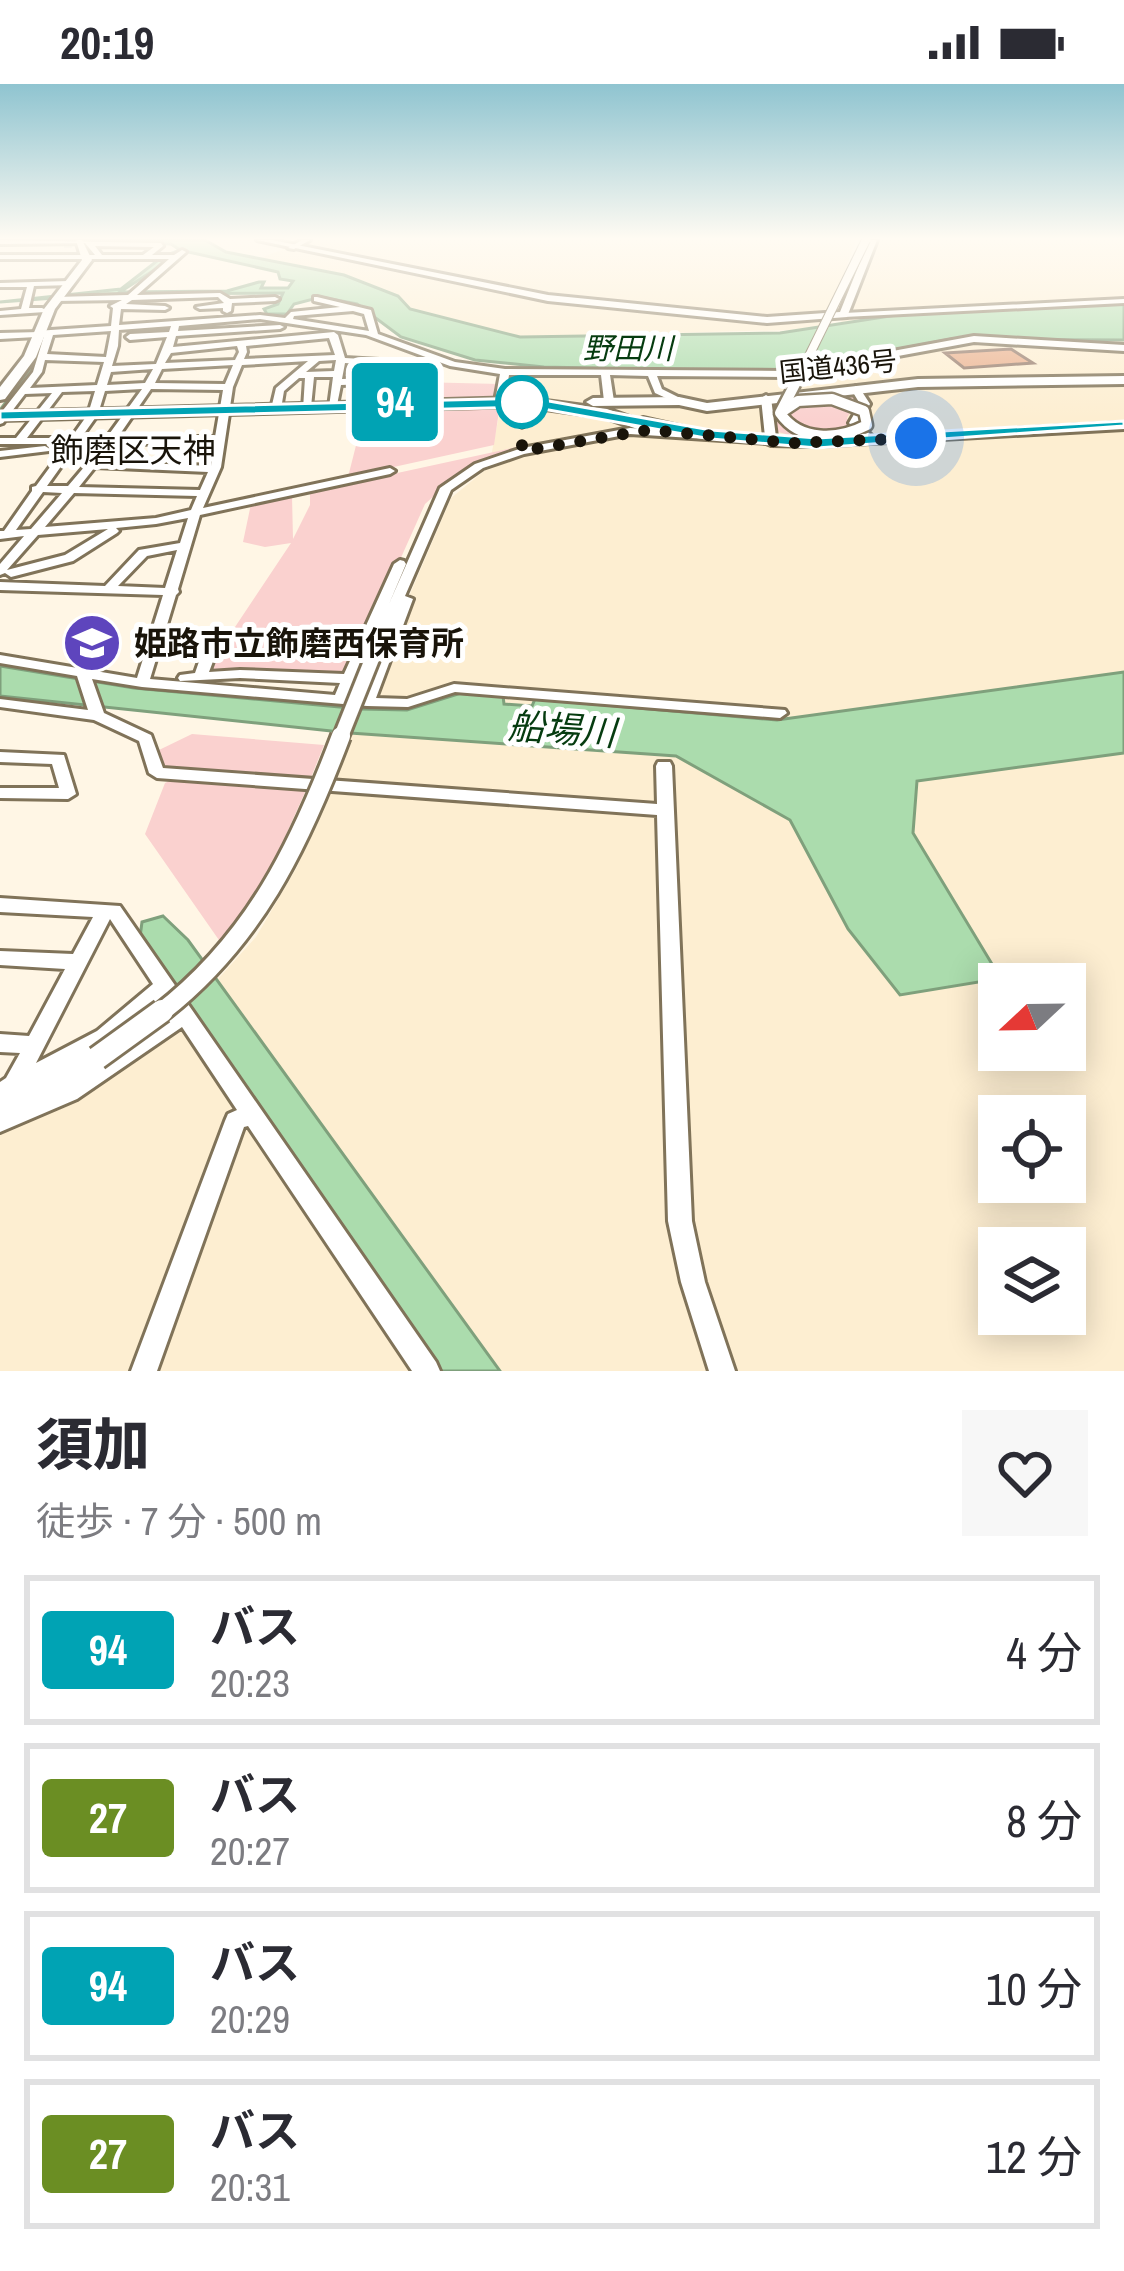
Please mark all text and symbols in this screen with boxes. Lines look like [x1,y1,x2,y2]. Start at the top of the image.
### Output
text: 20:19 [60,12,154,73]
water label: 野田川 [583,328,676,368]
street label: 国道436号 [777,342,898,390]
line badge: 94 [341,363,449,441]
text: 94 [376,374,414,430]
unlabelled marker [497,377,547,427]
your location [886,408,946,468]
district label: 飾磨区天神 [51,428,216,472]
school or university icon: 姫路市立飾磨西保育所 [61,612,123,674]
place label: 姫路市立飾磨西保育所 [134,621,464,665]
water label: 船場川 [506,701,622,757]
north arrow [978,963,1086,1071]
map controls [978,963,1086,1335]
button: locate [978,1095,1086,1203]
button: layers [978,1227,1086,1335]
text: 須加 [36,1406,150,1483]
button: heart [962,1410,1088,1536]
text: 徒歩 · 7 分 · 500 m [36,1495,322,1547]
text: バス [210,1596,300,1657]
text: 94 [89,1622,127,1678]
text: 4 分 [1006,1622,1082,1683]
text: 20:23 [210,1657,290,1709]
text: バス [210,1764,300,1825]
text: 27 [89,1790,127,1846]
text: 8 分 [1006,1790,1082,1851]
text: 20:27 [210,1825,290,1877]
text: バス [210,1932,300,1993]
text: 94 [89,1958,127,2014]
text: 10 分 [986,1958,1082,2019]
text: 20:29 [210,1993,290,2045]
text: バス [210,2100,300,2161]
text: 27 [89,2126,127,2182]
text: 12 分 [986,2126,1082,2187]
text: 20:31 [210,2161,290,2213]

